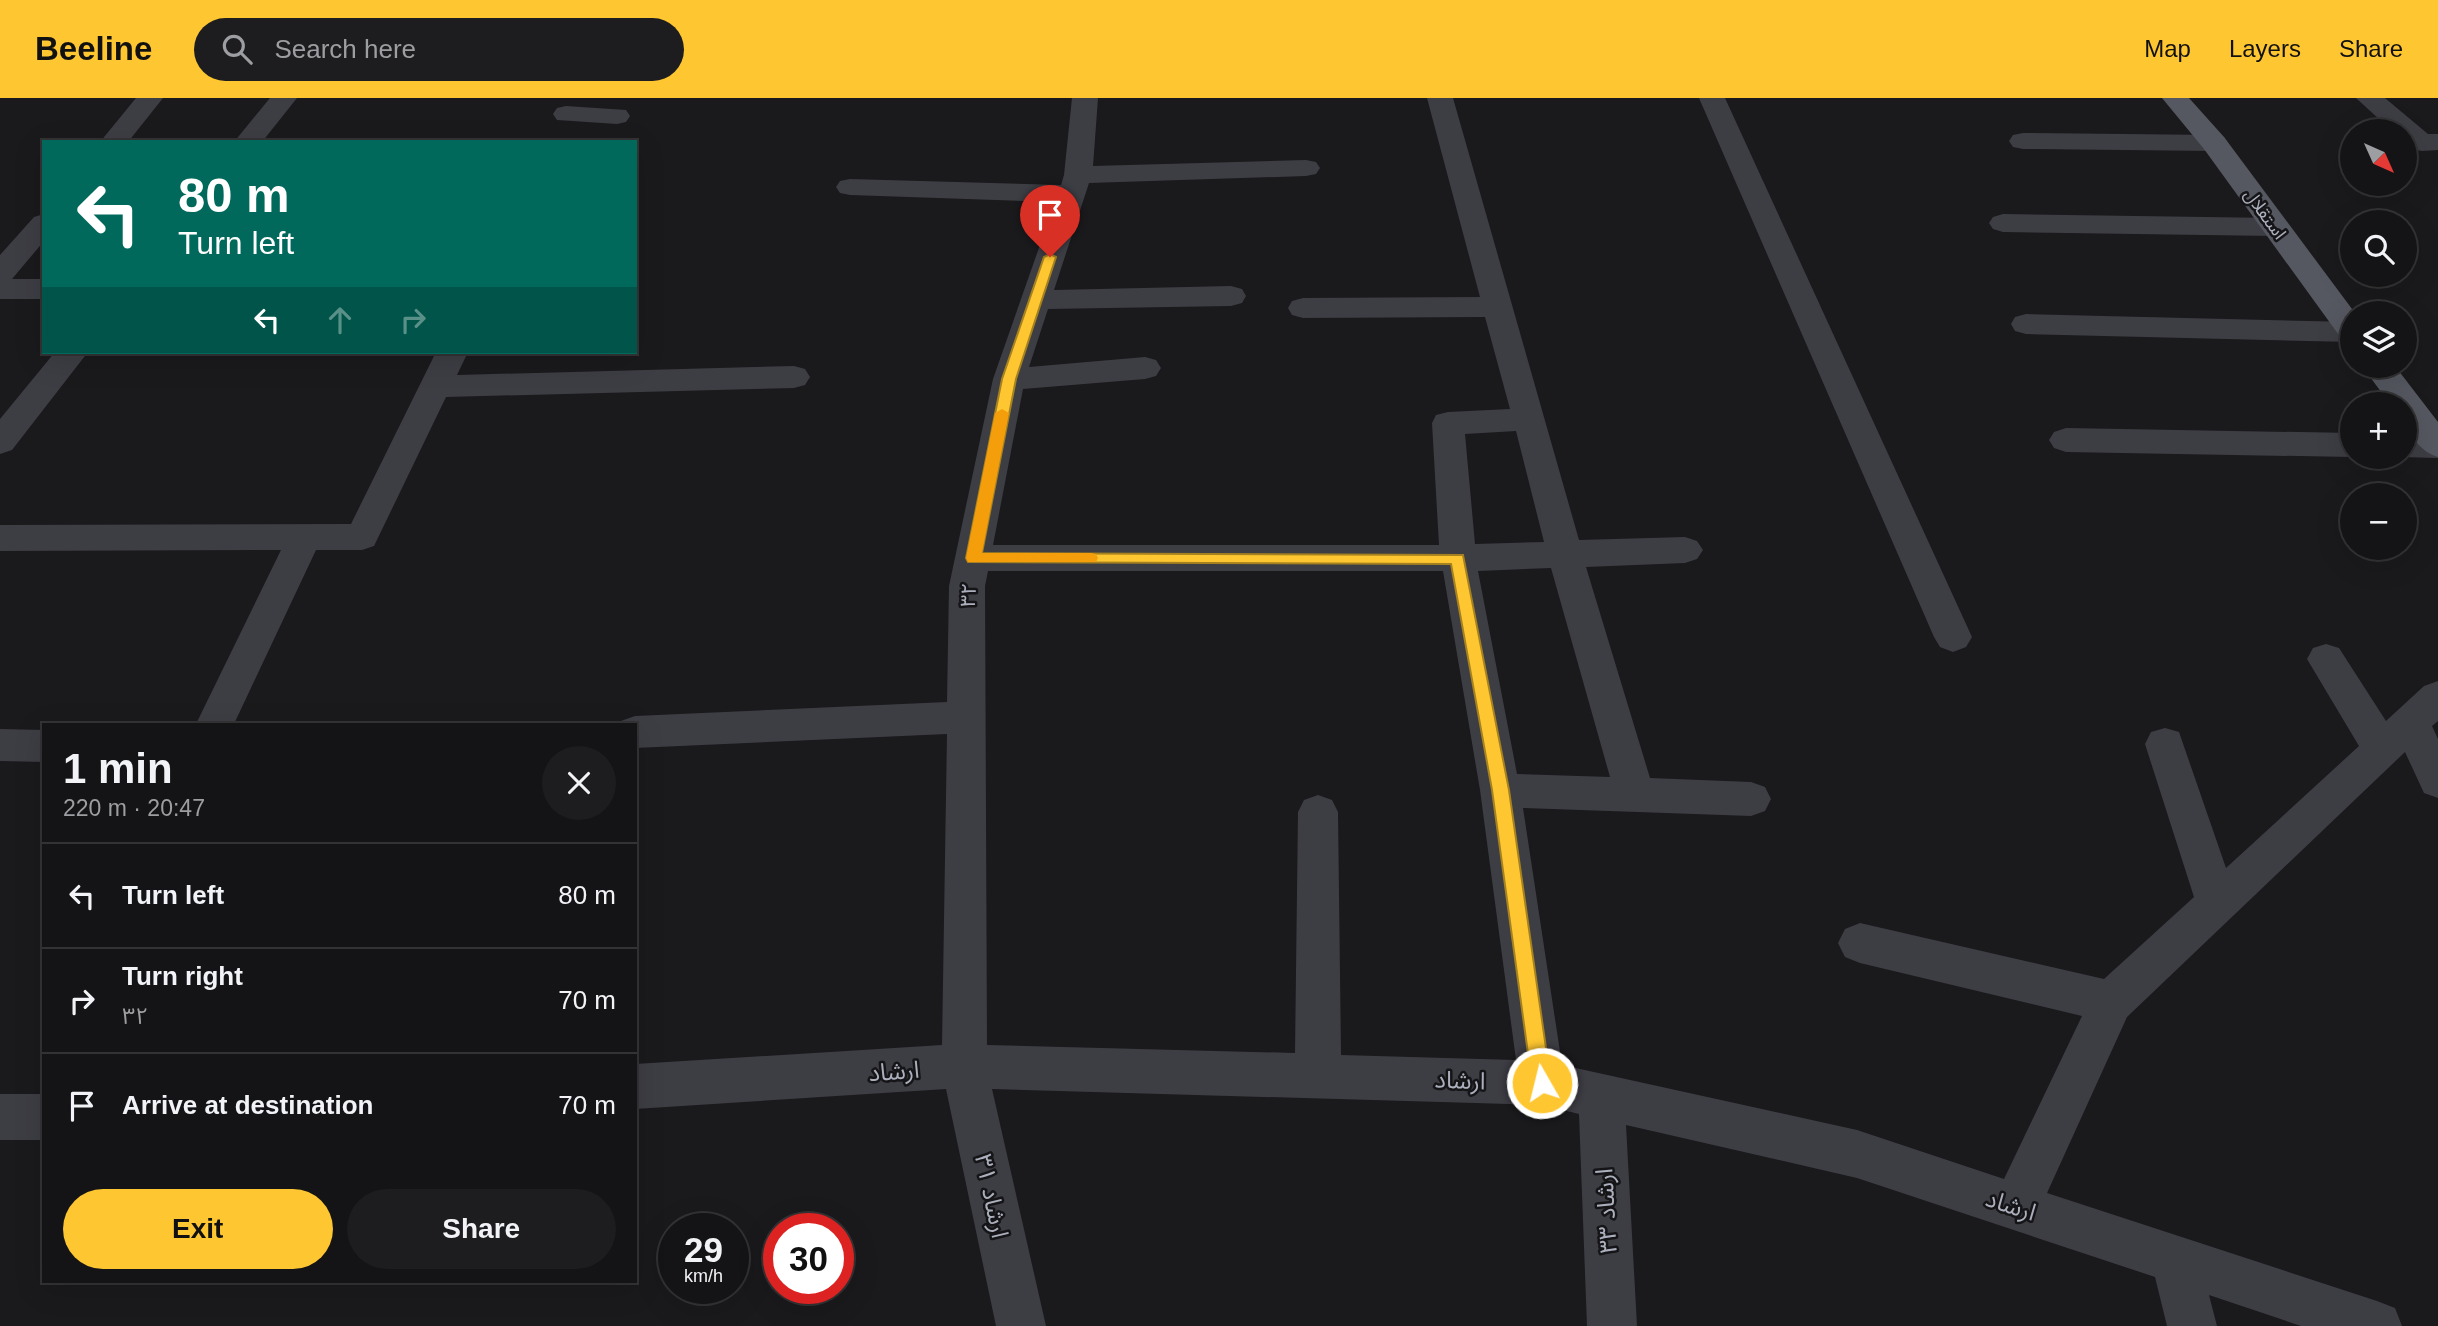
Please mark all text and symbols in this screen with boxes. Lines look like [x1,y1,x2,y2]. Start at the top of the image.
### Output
search box [194,18,684,81]
text: Beeline [35,30,152,67]
icon: search [218,30,256,68]
text: Search here [274,34,416,64]
text: Map [2144,35,2191,62]
text: Layers [2229,35,2301,62]
text: Share [2339,35,2403,62]
north arrow [2340,119,2417,196]
map controls [2340,119,2417,560]
icon: left [63,168,154,259]
text: 80 m [178,168,290,222]
pin [1020,185,1080,257]
street label: استقلال [2239,185,2290,244]
icon: arrive [1031,196,1069,234]
button: search [2340,210,2417,287]
text: Turn left [178,225,294,261]
icon: left [248,301,286,339]
icon: ahead [321,301,359,339]
icon: right [394,301,432,339]
button: layers [2340,301,2417,378]
button: + [2340,392,2417,469]
button: − [2340,483,2417,560]
street label: ۳۲ [956,582,980,608]
text: 1 min [63,745,173,792]
button: close [542,746,616,820]
text: 220 m · 20:47 [63,795,205,821]
icon: left [63,877,101,915]
text: Turn left [122,880,224,910]
text: 80 m [558,880,616,910]
text: Turn right [122,961,243,991]
icon: right [63,982,101,1020]
text: 70 m [558,985,616,1015]
text: ۳۲ [122,1003,148,1029]
position arrow [1505,1046,1579,1120]
street label: ارشاد [868,1056,920,1087]
street label: ارشاد [1434,1066,1486,1095]
icon: arrive [63,1087,101,1125]
text: Arrive at destination [122,1090,373,1120]
text: 70 m [558,1090,616,1120]
street label: ارشاد ۳۱ [969,1152,1014,1241]
street label: ارشاد ۳۳ [1590,1168,1623,1254]
street label: ارشاد [1982,1184,2039,1227]
button: Exit [63,1189,333,1269]
button: Share [347,1189,616,1269]
speed limit sign: 30 [763,1213,854,1304]
text: 29 [684,1230,723,1269]
text: km/h [684,1266,723,1286]

